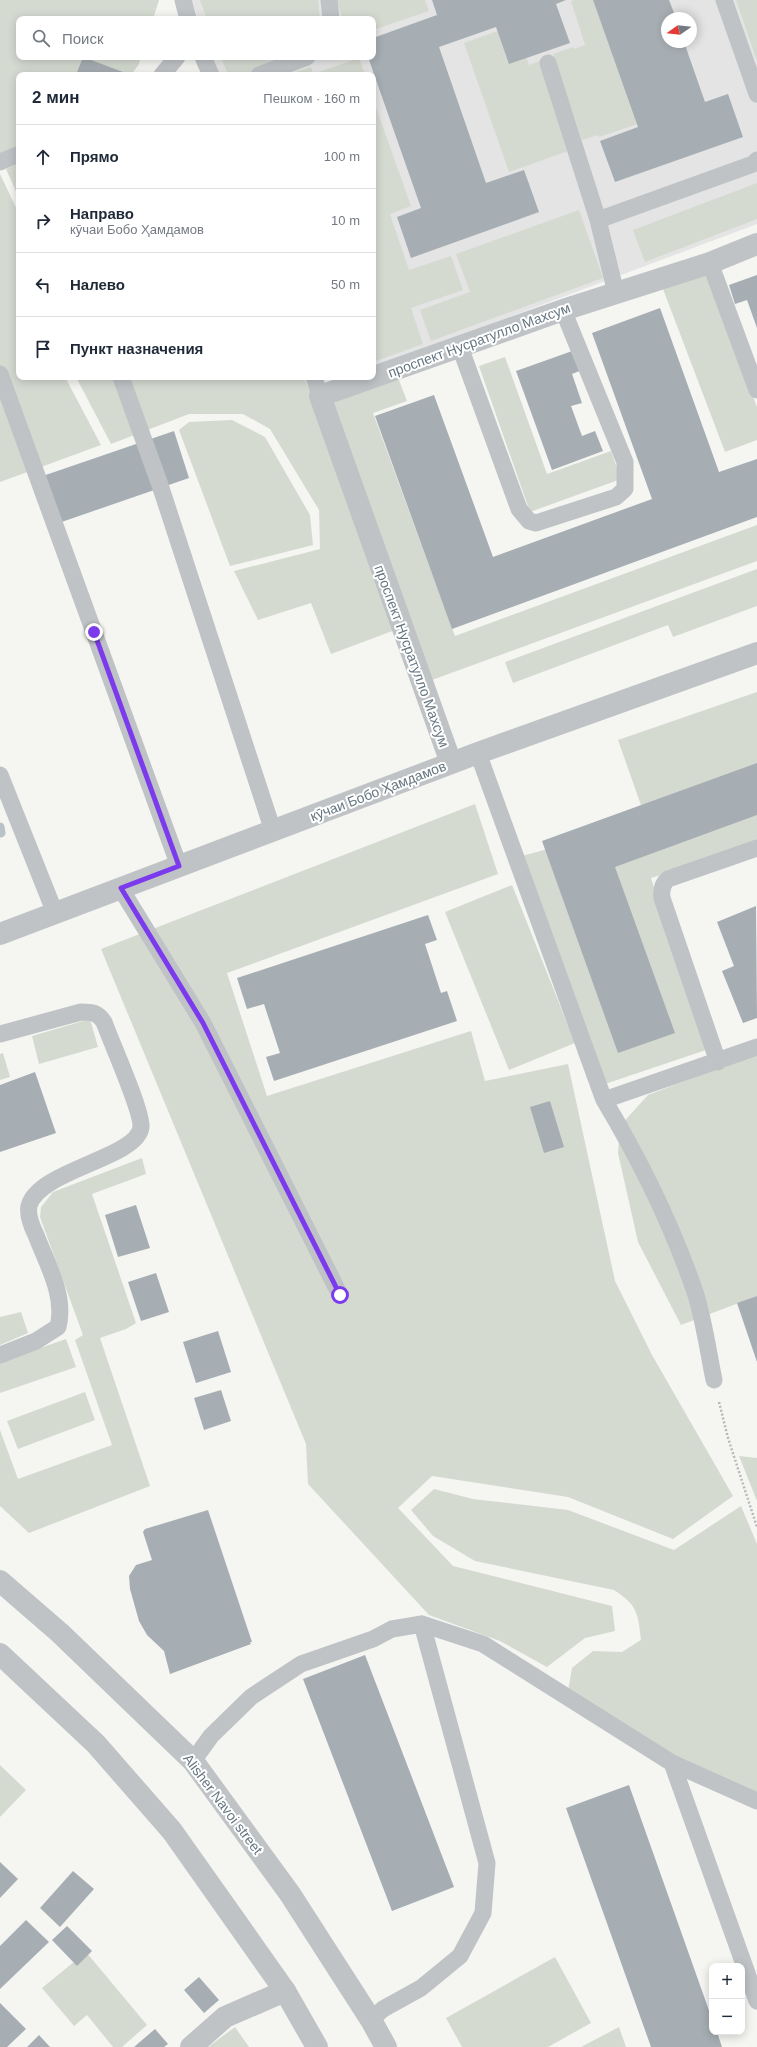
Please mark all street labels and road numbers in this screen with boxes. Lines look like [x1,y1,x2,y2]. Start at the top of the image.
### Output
street label: проспект Нусратулло Махсум [386,300,572,380]
street label: проспект Нусратулло Махсум [372,563,452,749]
street label: кӯчаи Бобо Ҳамдамов [308,758,448,824]
street label: Alisher Navoi street [180,1751,266,1857]

